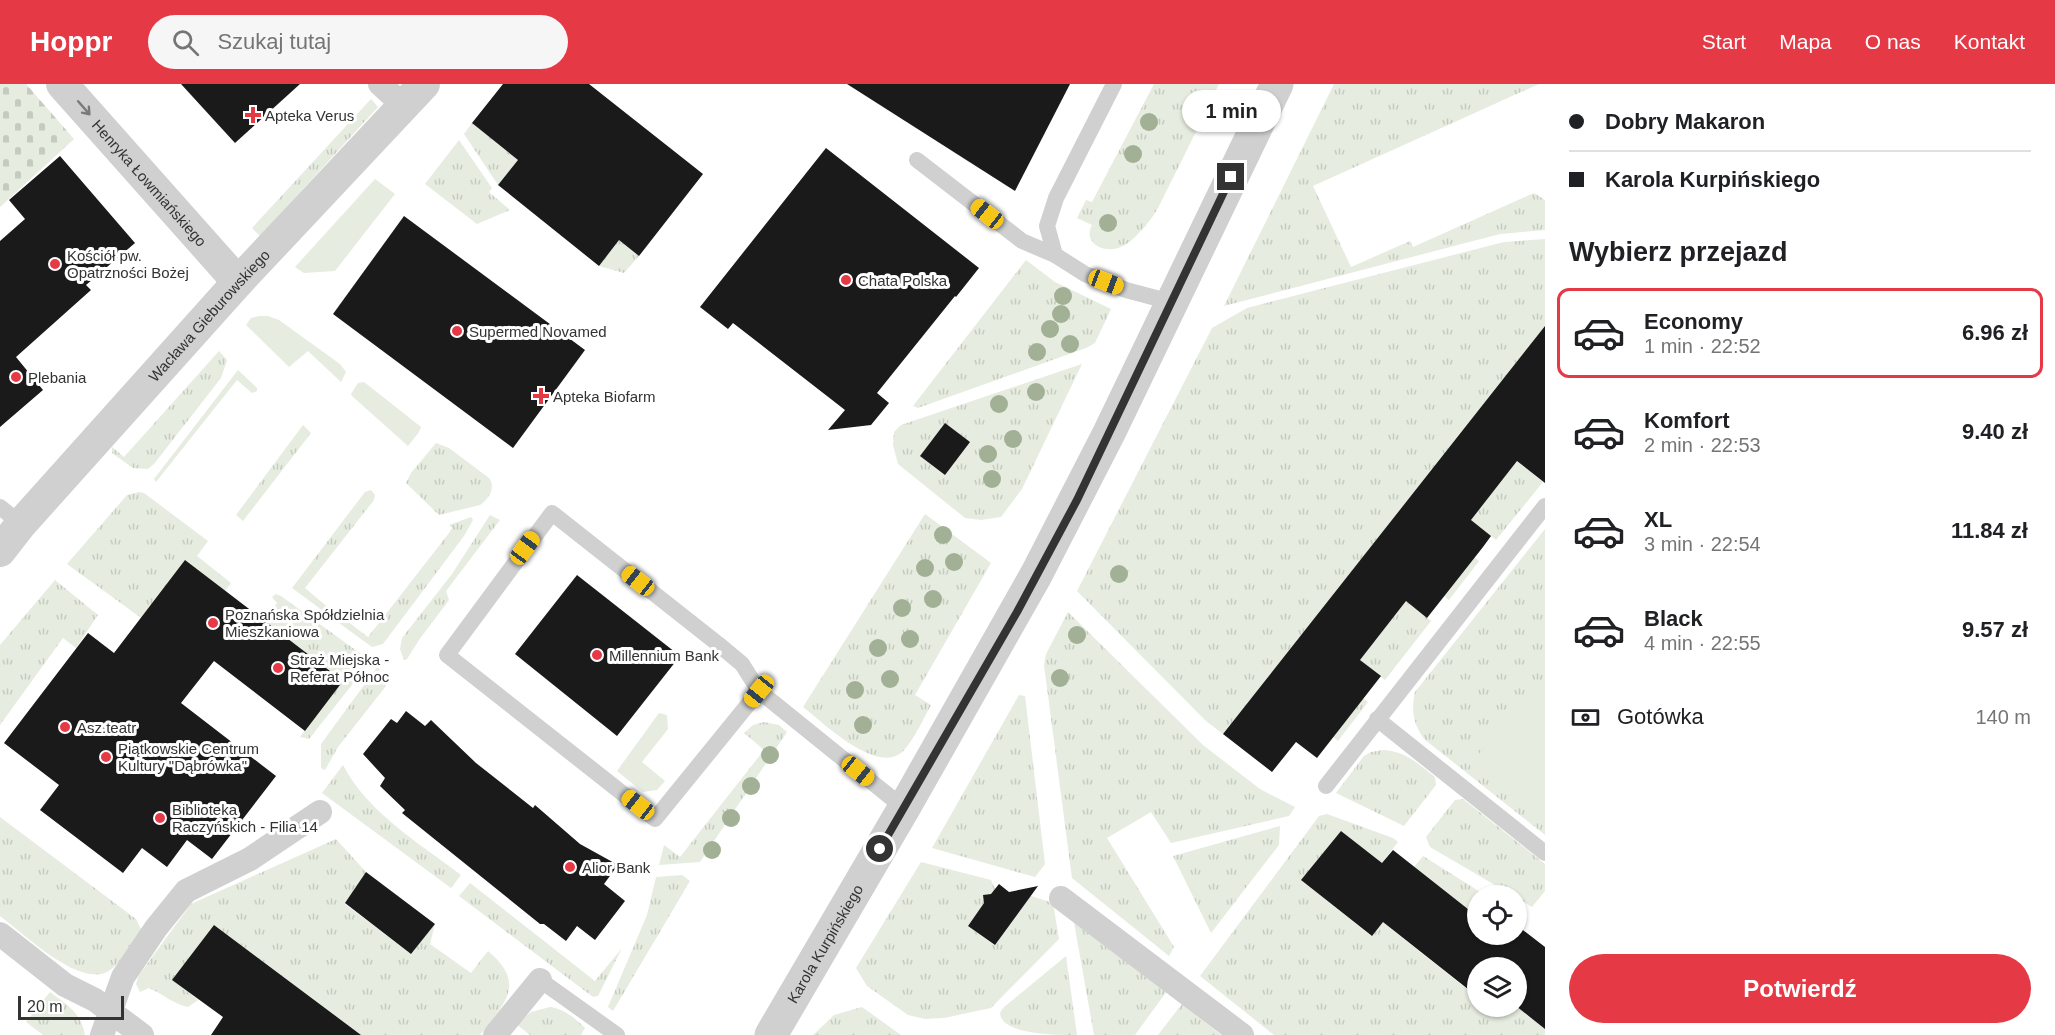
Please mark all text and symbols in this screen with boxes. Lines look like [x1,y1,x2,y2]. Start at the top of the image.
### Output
search box [148,15,568,69]
text: Hoppr [30,26,112,57]
icon: search [169,26,202,59]
text: Szukaj tutaj [217,29,331,54]
text: Start [1702,30,1746,53]
text: Mapa [1779,30,1832,53]
text: O nas [1865,30,1921,53]
text: Kontakt [1954,30,2025,53]
callout: 1 min [1182,90,1280,132]
text: 1 min [1205,100,1258,122]
one-way arrow [77,101,91,116]
place label: Apteka Verus [265,107,354,124]
marker: Apteka Verus [246,108,260,122]
text: Dobry Makaron [1605,109,1765,134]
street label: Henryka Łowmiańskiego [89,116,210,249]
route end [1217,163,1244,190]
text: Karola Kurpińskiego [1605,167,1820,192]
car [967,196,1007,232]
text: Wybierz przejazd [1569,237,1788,267]
street label: Wacława Gieburowskiego [145,246,273,385]
place label: Kościół pw. Opatrzności Bożej [67,247,189,281]
marker: Kościół pw. Opatrzności Bożej [48,257,62,271]
car [1086,267,1126,297]
place label: Chata Polska [858,272,948,289]
marker: Chata Polska [839,273,853,287]
icon: car [1572,306,1626,360]
text: Economy [1644,309,1743,334]
text: 6.96 zł [1962,320,2028,345]
place label: Supermed Novamed [469,323,607,340]
marker: Supermed Novamed [450,324,464,338]
text: 1 min · 22:52 [1644,335,1761,357]
place label: Plebania [28,369,87,386]
marker: Plebania [9,370,23,384]
place label: Apteka Biofarm [553,388,656,405]
marker: Apteka Biofarm [534,389,548,403]
icon: car [1572,405,1626,459]
text: Komfort [1644,408,1730,433]
text: 9.40 zł [1962,419,2028,444]
text: 2 min · 22:53 [1644,434,1761,456]
icon: car [1572,504,1626,558]
text: XL [1644,507,1672,532]
text: 11.84 zł [1951,518,2028,543]
car [507,528,543,568]
text: 3 min · 22:54 [1644,533,1761,555]
car [618,563,658,599]
icon: car [1572,603,1626,657]
place label: Poznańska Spółdzielnia Mieszkaniowa [225,606,385,640]
text: Black [1644,606,1703,631]
marker: Poznańska Spółdzielnia Mieszkaniowa [206,616,220,630]
text: 9.57 zł [1962,617,2028,642]
text: 4 min · 22:55 [1644,632,1761,654]
place label: Millennium Bank [609,647,720,664]
marker: Millennium Bank [590,648,604,662]
place label: Straż Miejska - Referat Północ [290,651,390,685]
marker: Straż Miejska - Referat Północ [271,661,285,675]
car [741,671,777,711]
icon: cash [1569,701,1602,734]
text: Gotówka [1617,704,1704,729]
text: 140 m [1975,706,2031,728]
place label: Asz.teatr [77,719,136,736]
marker: Asz.teatr [58,720,72,734]
place label: Piątkowskie Centrum Kultury "Dąbrówka" [118,740,259,774]
marker: Piątkowskie Centrum Kultury "Dąbrówka" [99,750,113,764]
car [838,753,878,789]
car [618,787,658,823]
place label: Biblioteka Raczyńskich - Filia 14 [172,801,318,835]
marker: Biblioteka Raczyńskich - Filia 14 [153,811,167,825]
route start [866,835,893,862]
place label: Alior Bank [582,859,651,876]
marker: Alior Bank [563,860,577,874]
street label: Karola Kurpińskiego [783,881,866,1006]
map controls [1467,885,1527,1017]
button: locate [1467,885,1527,945]
button: Potwierdź [1569,954,2031,1023]
button: layers [1467,957,1527,1017]
scale bar [18,993,124,1020]
text: 20 m [27,998,63,1015]

